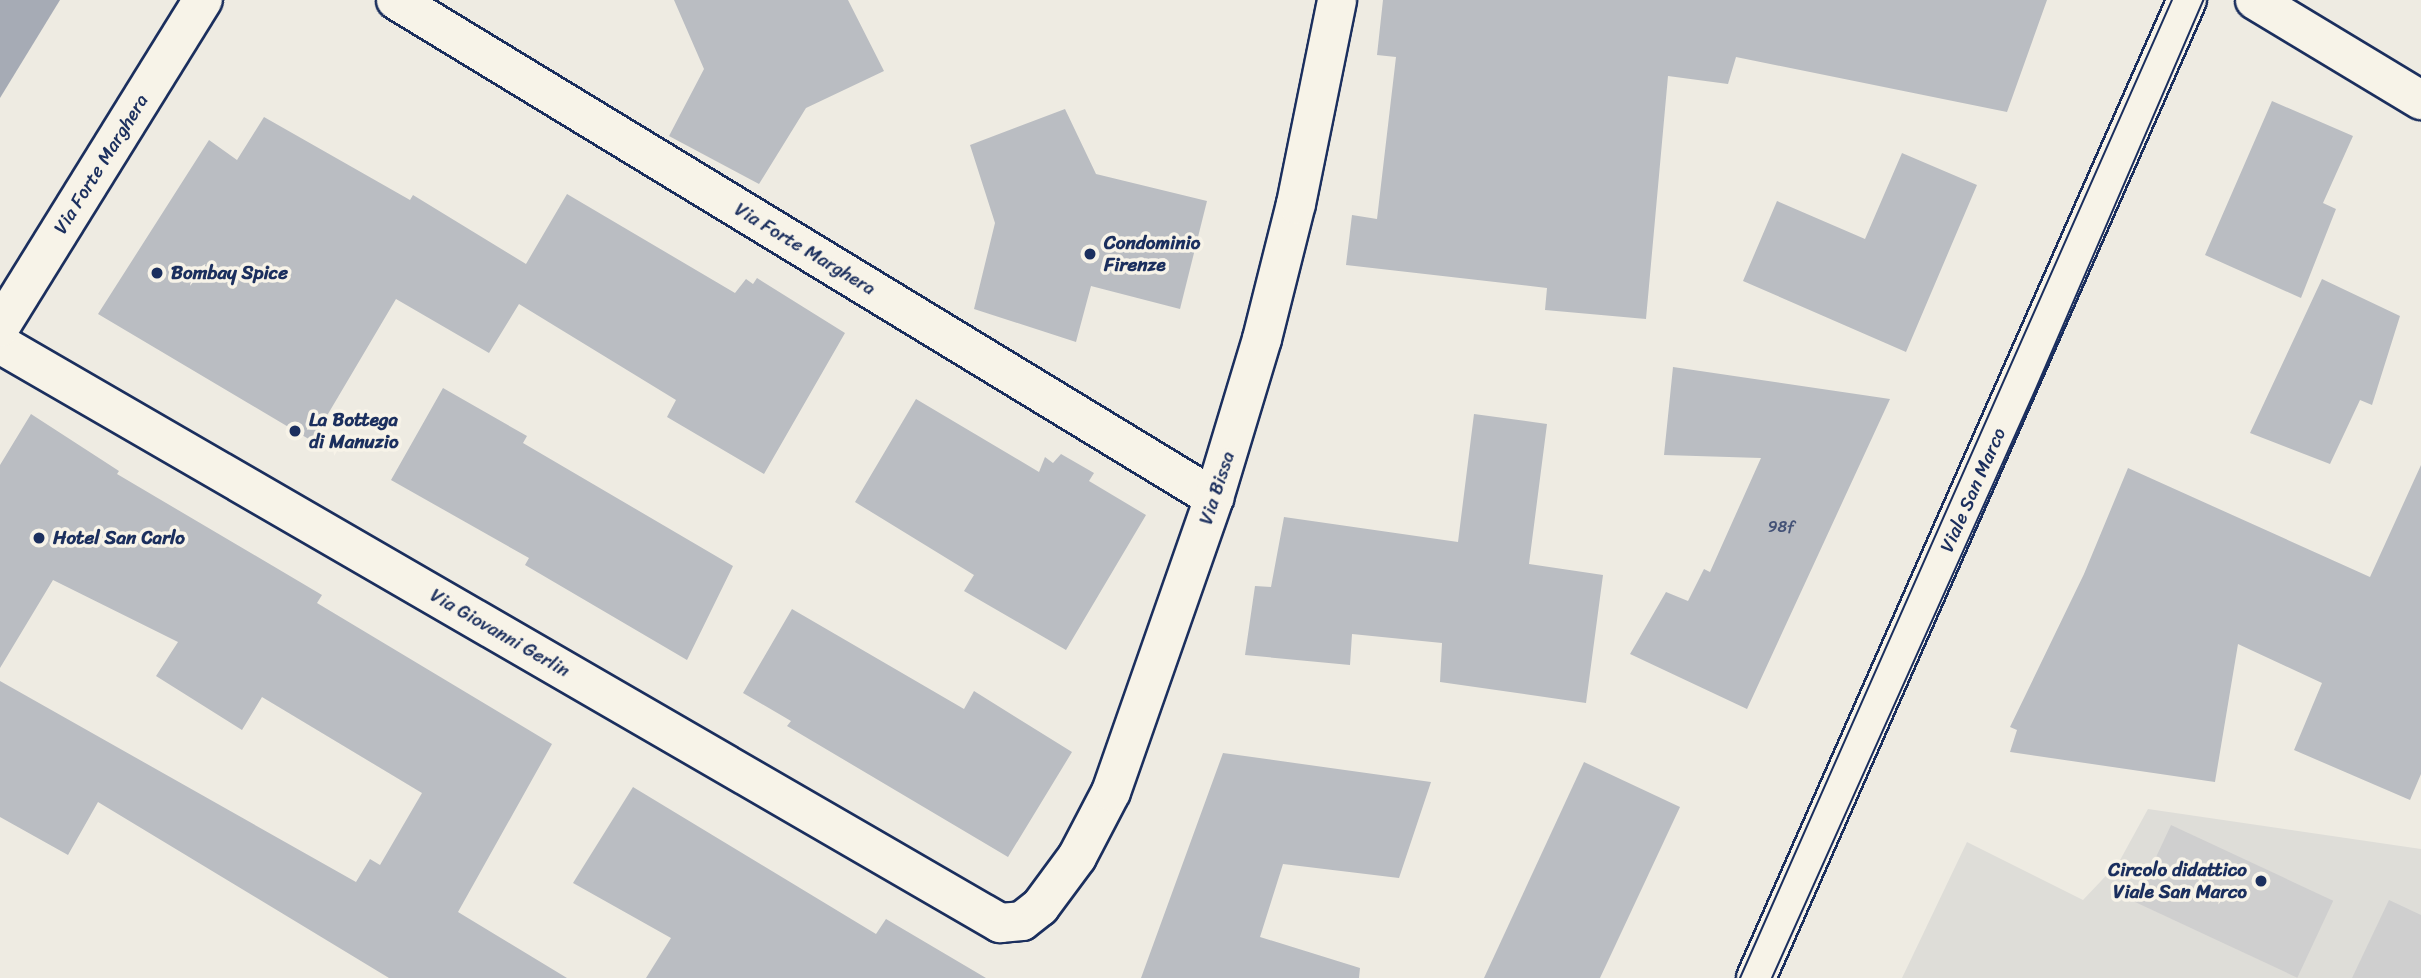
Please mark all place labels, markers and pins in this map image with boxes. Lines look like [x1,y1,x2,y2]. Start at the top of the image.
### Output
place label: Condominio Firenze [1104,232,1200,276]
marker: Condominio Firenze [1082,246,1098,262]
place label: Bombay Spice [171,262,288,284]
marker: Bombay Spice [149,265,165,281]
place label: La Bottega di Manuzio [309,409,399,453]
marker: La Bottega di Manuzio [287,423,303,439]
place label: Hotel San Carlo [53,527,185,549]
marker: Hotel San Carlo [31,530,47,546]
place label: Circolo didattico Viale San Marco [2108,859,2247,903]
marker: Circolo didattico Viale San Marco [2253,873,2269,889]

